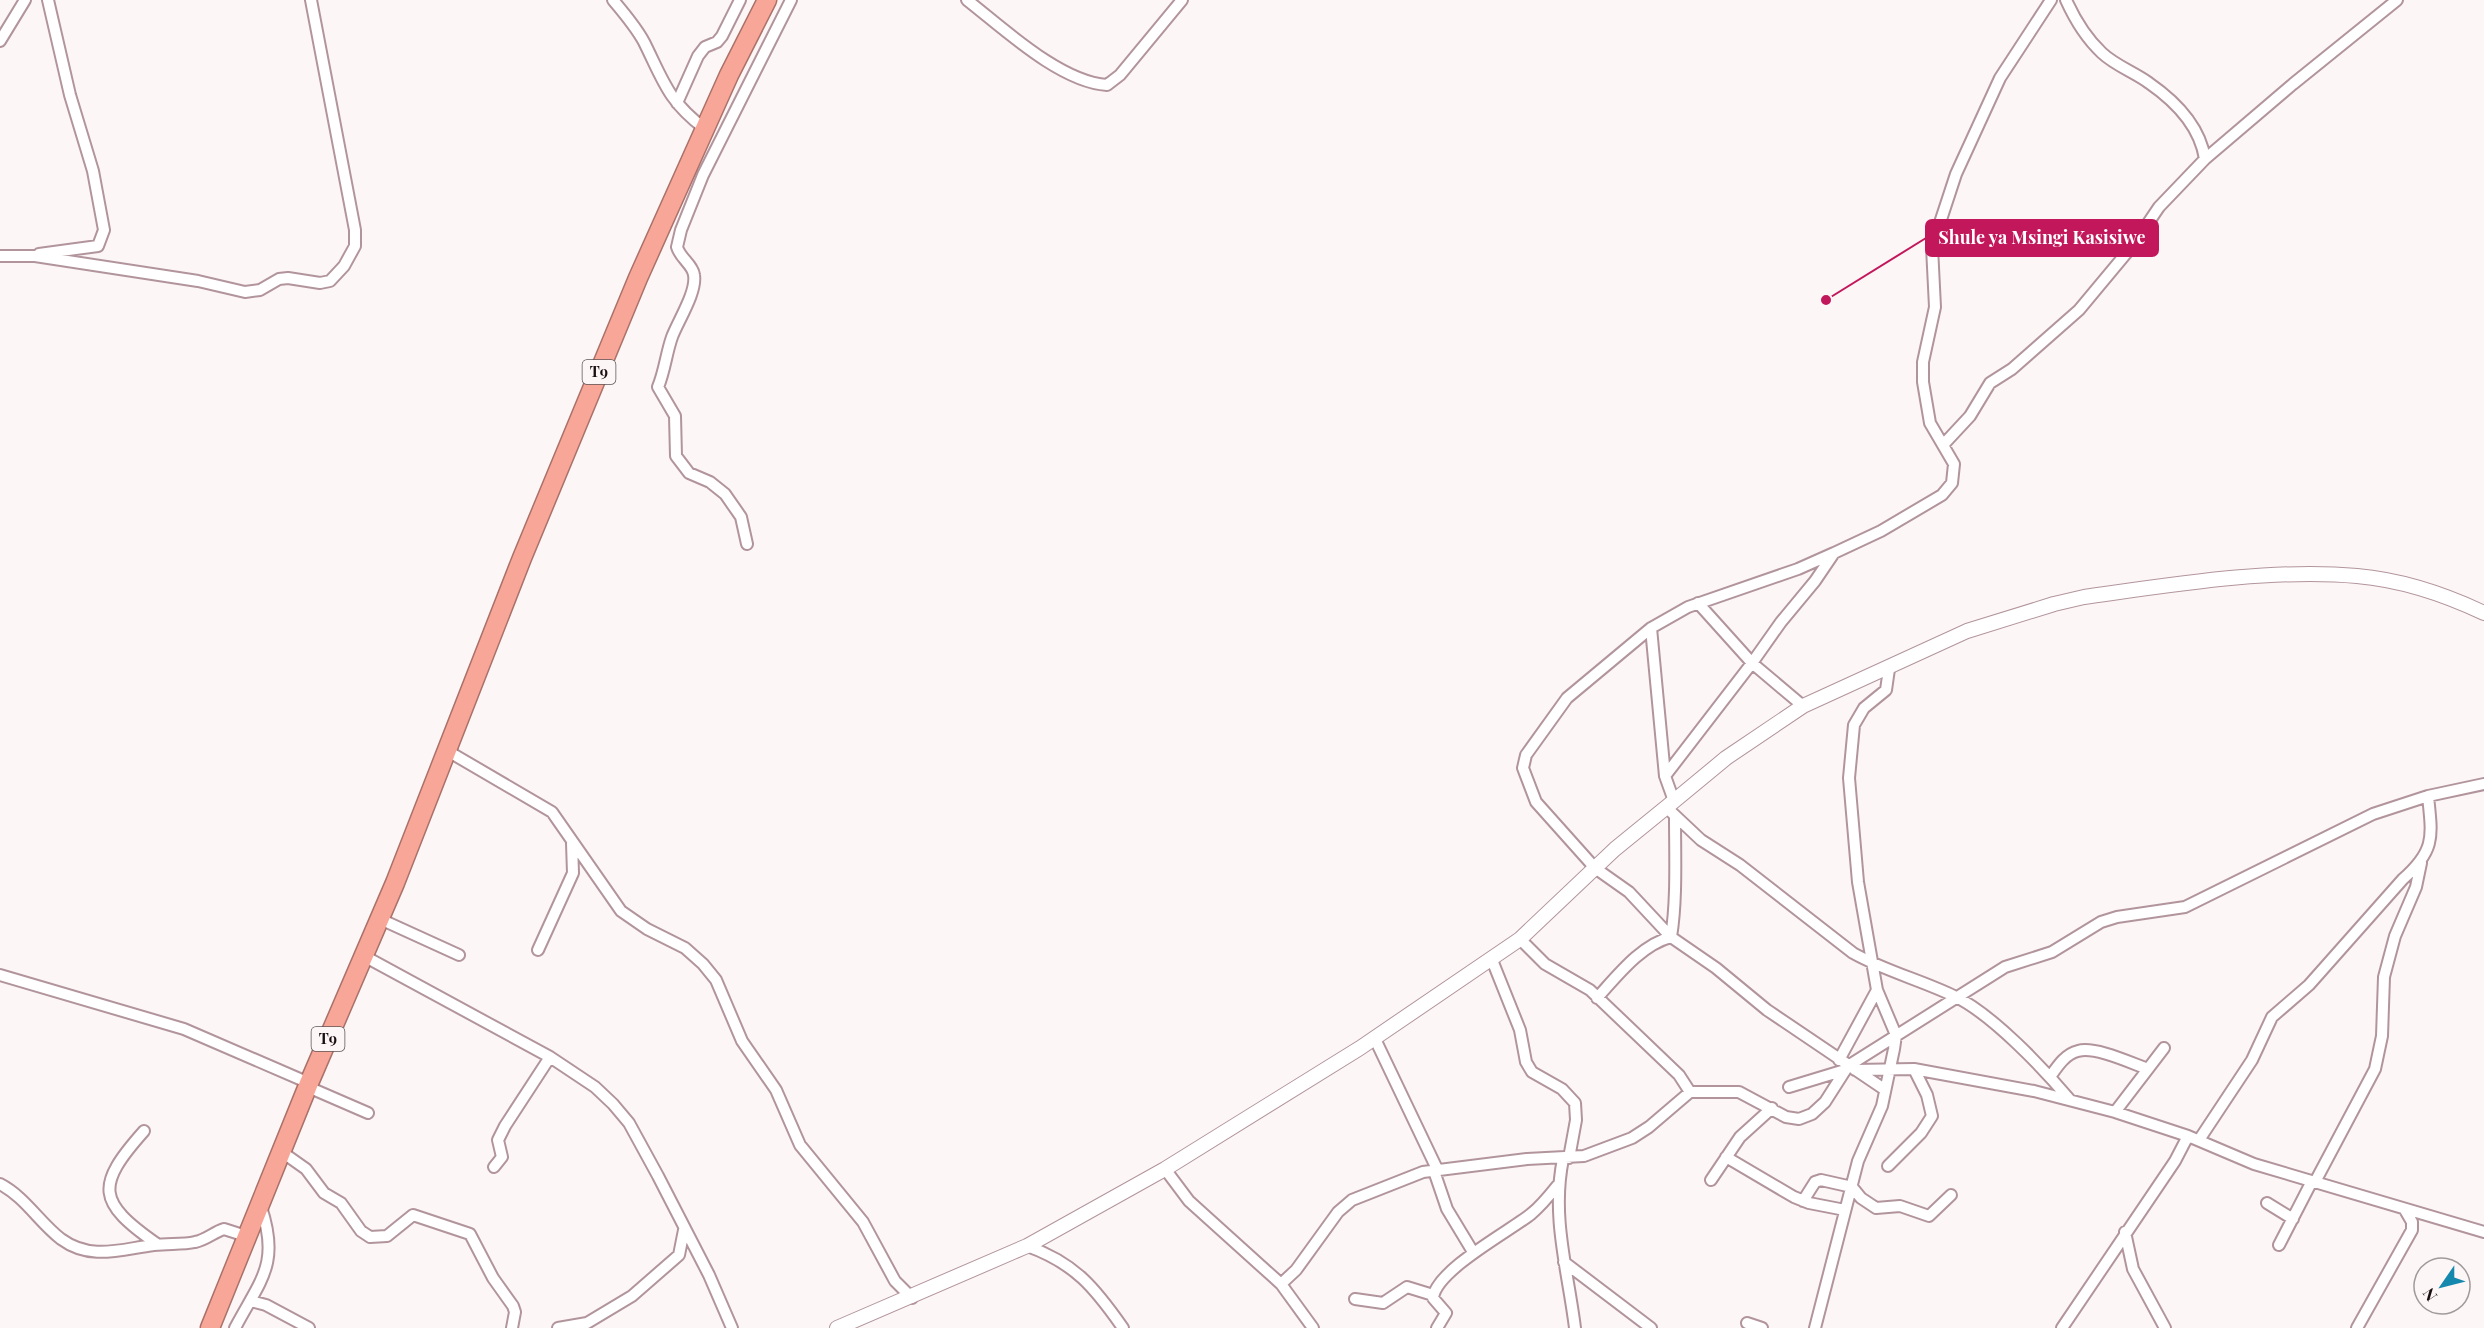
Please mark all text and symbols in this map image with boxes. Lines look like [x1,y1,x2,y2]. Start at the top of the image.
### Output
callout: Shule ya Msingi Kasisiwe [1926,220,2158,256]
text: Shule ya Msingi Kasisiwe [1938,225,2146,249]
road number: T9 [582,360,616,384]
road number: T9 [312,1027,344,1051]
north arrow [2412,1256,2472,1316]
text: N [2417,1284,2441,1306]

